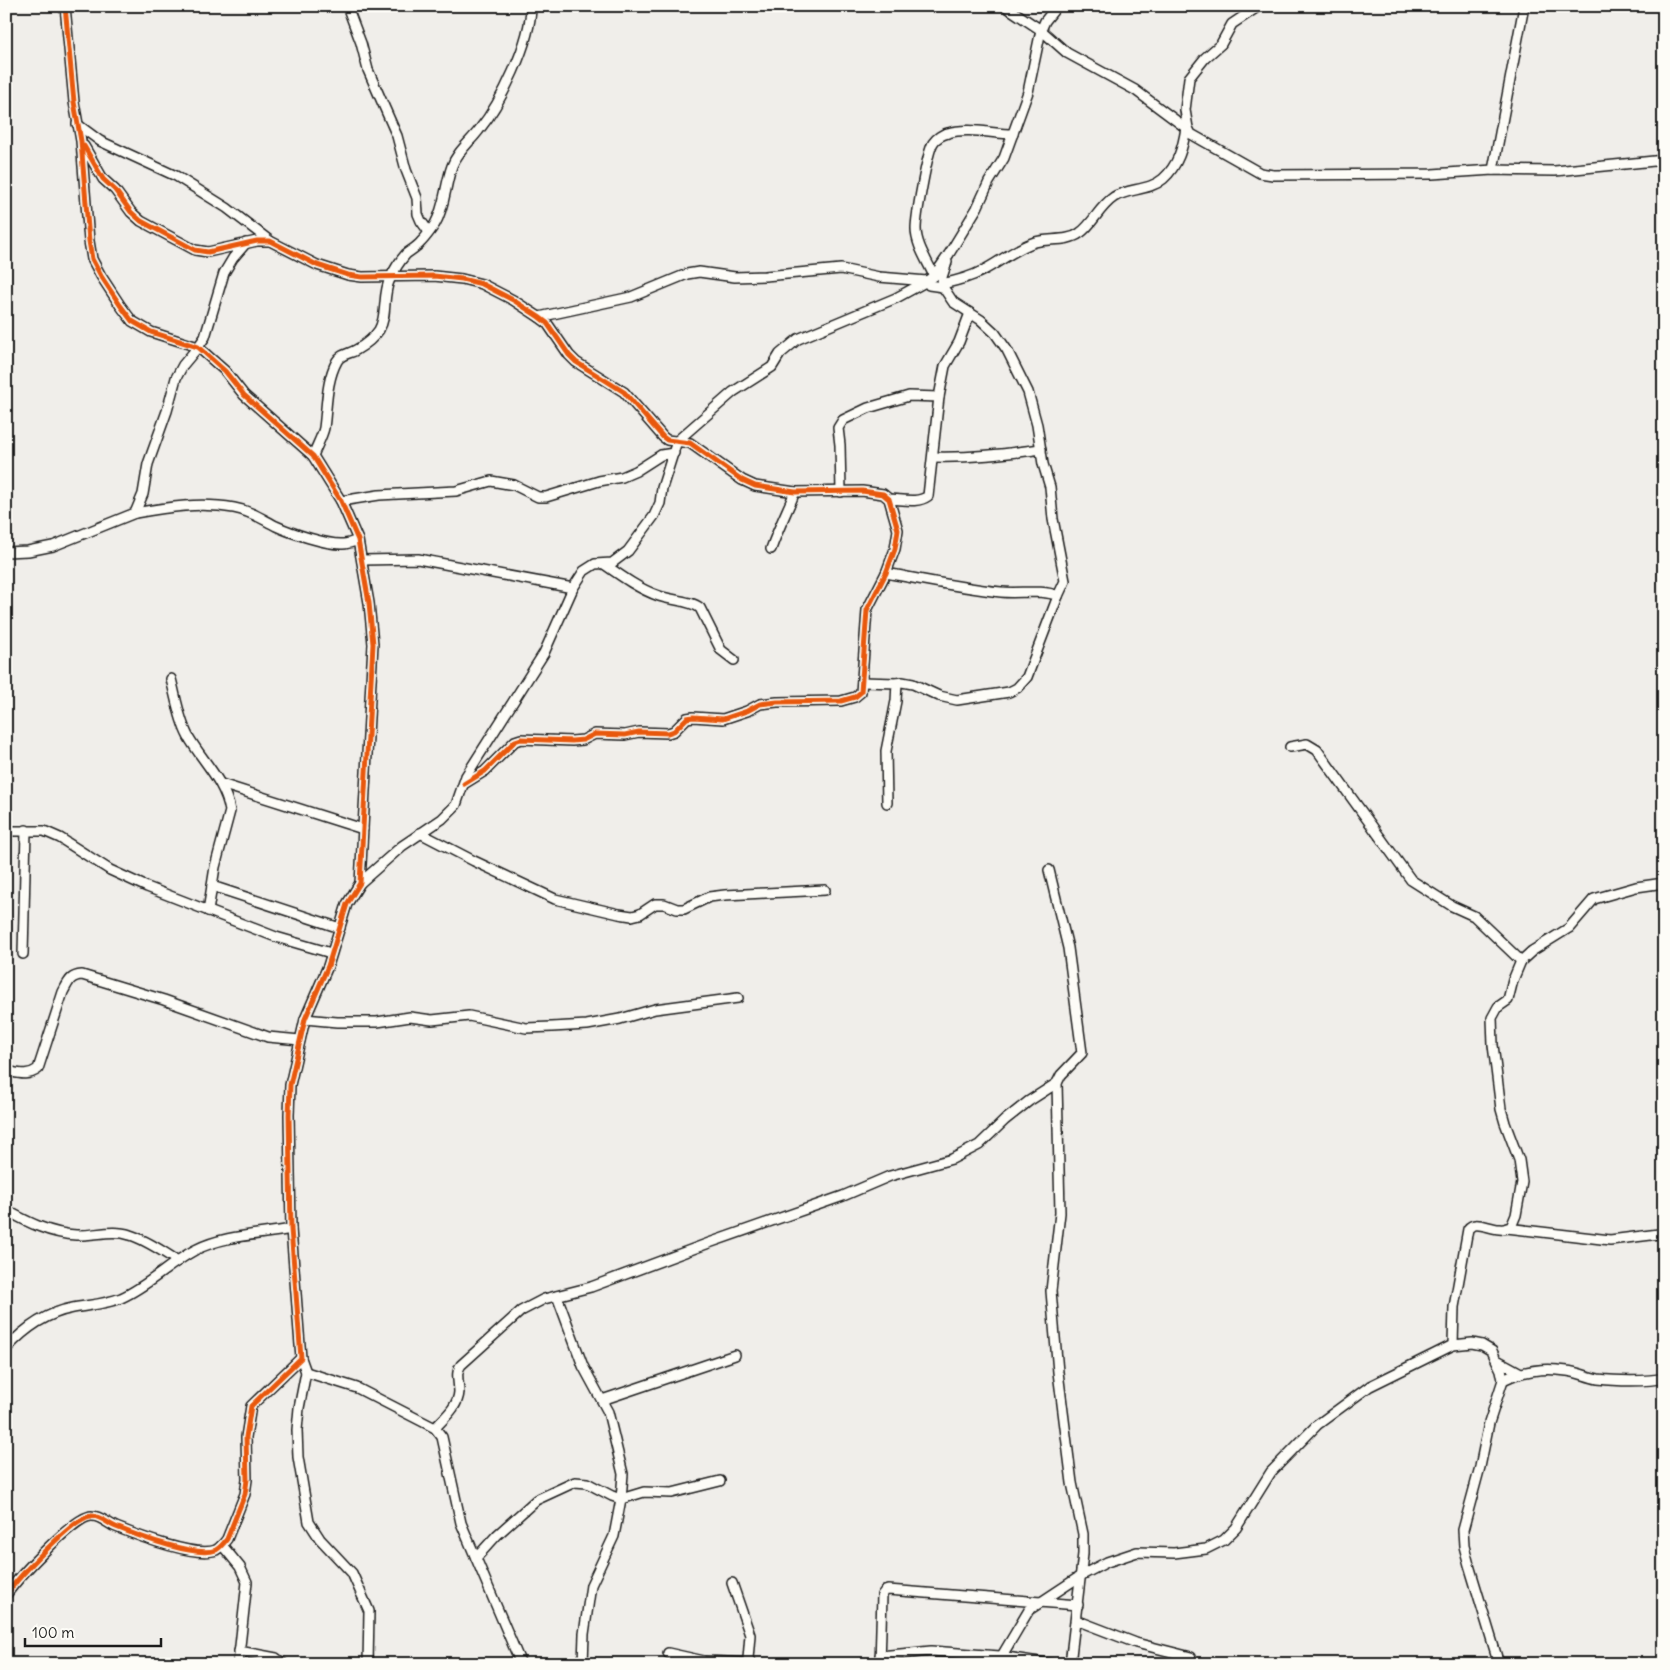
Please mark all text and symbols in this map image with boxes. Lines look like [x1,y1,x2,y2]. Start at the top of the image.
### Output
scale bar [25,1615,161,1647]
text: 100 m [32,1623,74,1642]

